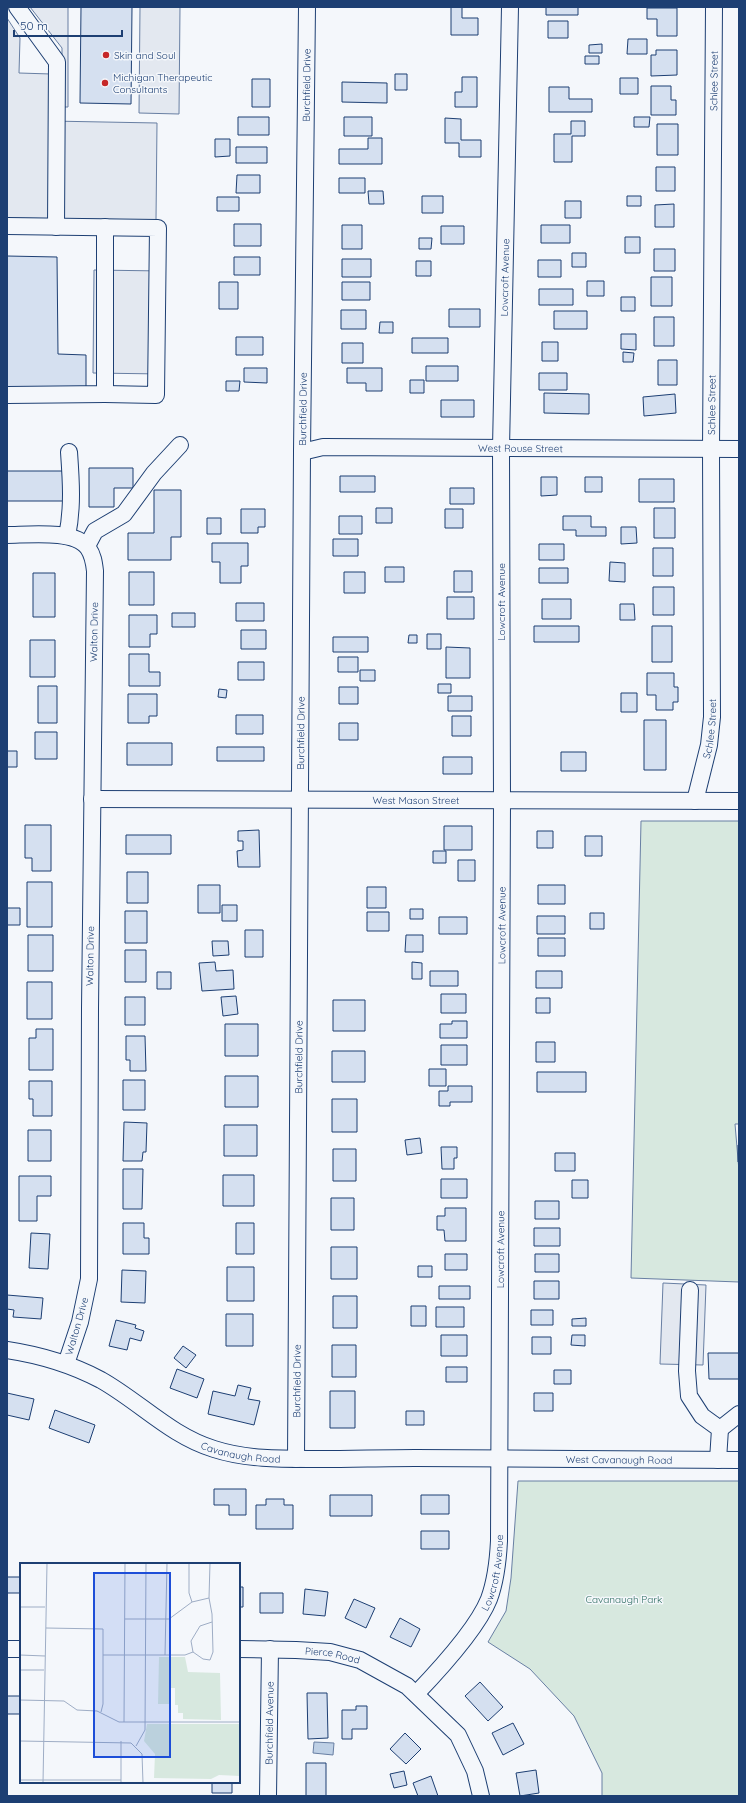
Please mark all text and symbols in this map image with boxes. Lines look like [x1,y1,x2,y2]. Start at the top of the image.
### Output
scale bar [14,12,122,38]
text: 50 m [20,18,48,33]
street label: Burchfield Drive [299,48,313,122]
place label: Skin and Soul [114,49,176,62]
marker: Skin and Soul [101,50,111,60]
street label: Schlee Street [707,50,720,111]
place label: Michigan Therapeutic Consultants [113,71,212,96]
marker: Michigan Therapeutic Consultants [100,78,110,88]
street label: Lowcroft Avenue [497,238,512,317]
street label: Burchfield Drive [296,372,309,446]
street label: Schlee Street [705,374,718,435]
street label: West Rouse Street [478,441,563,455]
street label: Lowcroft Avenue [495,563,508,641]
street label: Walton Drive [87,602,101,662]
street label: Burchfield Drive [294,696,307,770]
street label: Schlee Street [699,698,719,760]
street label: West Mason Street [372,793,460,807]
street label: Lowcroft Avenue [495,886,508,964]
street label: Walton Drive [83,926,97,986]
street label: Burchfield Drive [292,1020,305,1094]
street label: Lowcroft Avenue [494,1210,507,1288]
street label: Walton Drive [62,1295,92,1357]
street label: Burchfield Drive [290,1344,303,1418]
street label: Cavanaugh Road [199,1438,281,1465]
street label: West Cavanaugh Road [566,1452,672,1466]
street label: Lowcroft Avenue [478,1534,506,1613]
inset map [20,1563,240,1783]
park label: Cavanaugh Park [586,1593,662,1606]
street label: Pierce Road [305,1644,361,1666]
street label: Burchfield Avenue [262,1681,276,1765]

